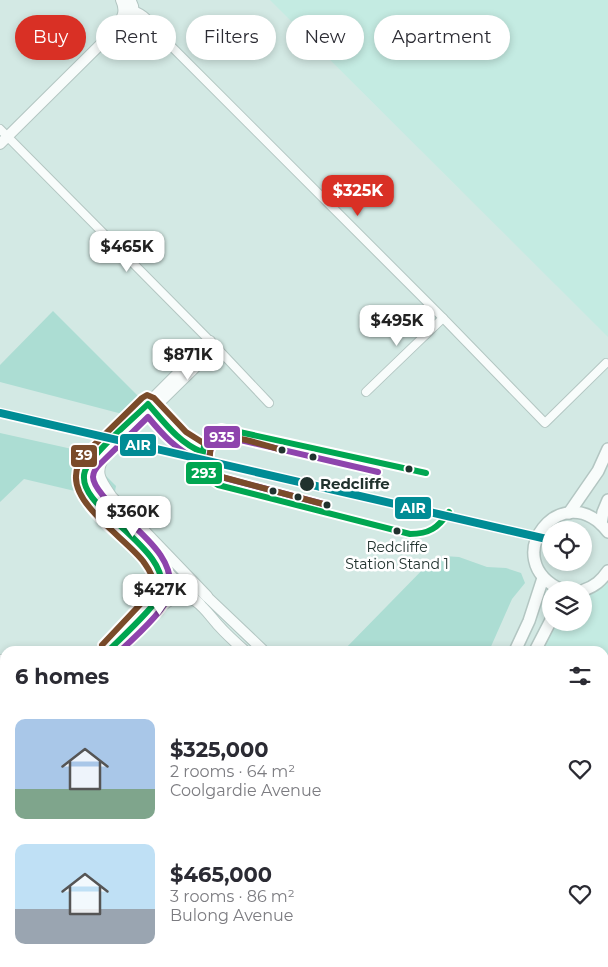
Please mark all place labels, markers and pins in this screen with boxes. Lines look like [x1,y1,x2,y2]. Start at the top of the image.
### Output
pin: $325K [323,174,393,217]
pin: $465K [92,230,162,273]
pin: $495K [362,304,432,347]
pin: $871K [153,338,223,381]
unlabelled marker [277,445,287,455]
unlabelled marker [308,452,318,462]
unlabelled marker [404,464,414,474]
place label: Redcliffe [320,474,390,493]
marker: Redcliffe [298,475,316,493]
unlabelled marker [268,486,278,496]
unlabelled marker [293,492,303,502]
pin: $360K [98,496,168,538]
unlabelled marker [322,500,332,510]
marker: Redcliffe Station Stand 1 [392,526,402,536]
place label: Redcliffe Station Stand 1 [345,538,449,573]
pin: $427K [125,574,195,616]

